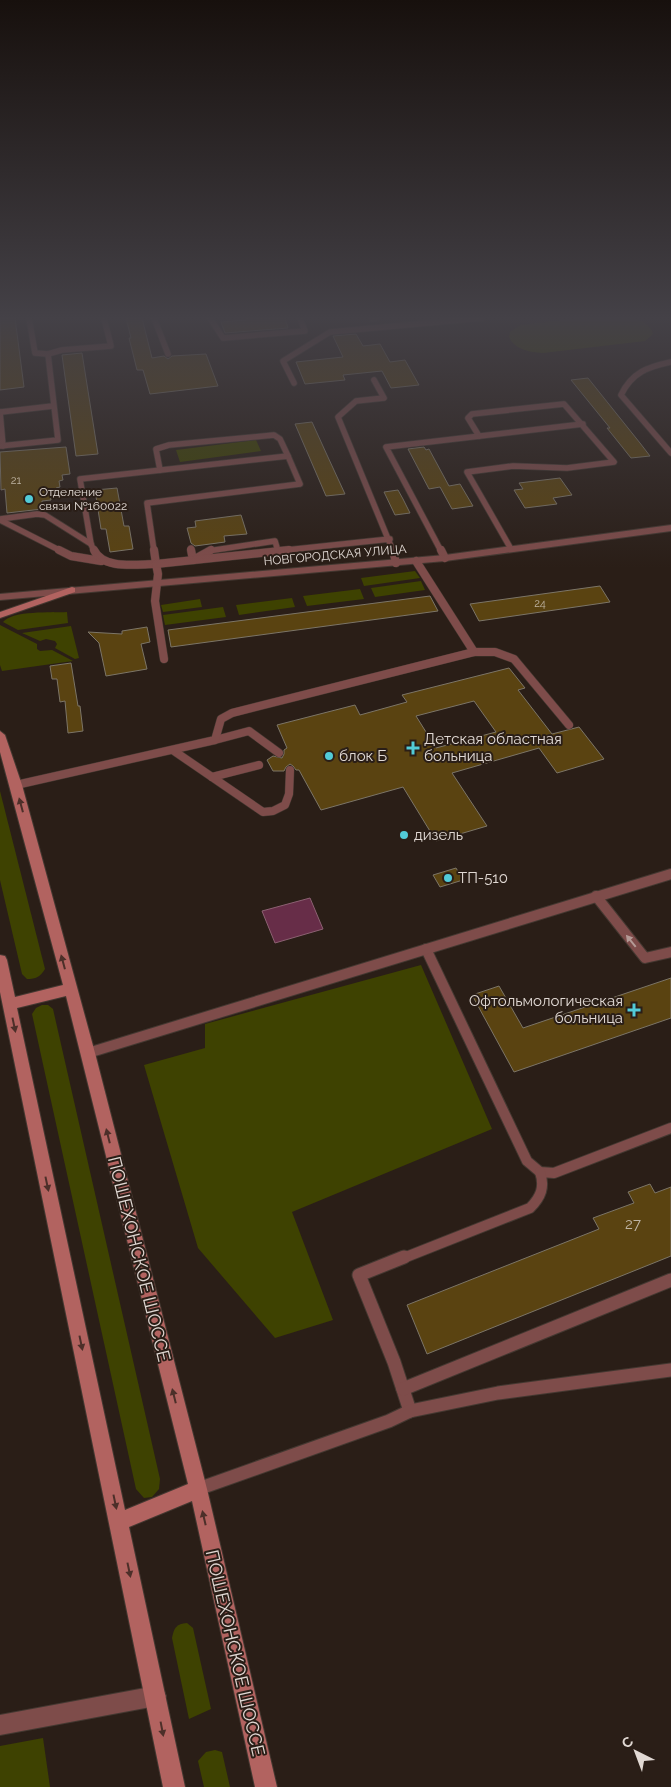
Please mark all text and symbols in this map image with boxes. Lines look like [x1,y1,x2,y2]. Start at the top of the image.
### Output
house number: 21 [11,474,22,487]
place label: Отделение связи №160022 [39,485,127,513]
marker: Отделение связи №160022 [23,493,35,505]
street label: НОВГОРОДСКАЯ УЛИЦА [263,542,407,568]
house number: 24 [534,597,546,610]
place label: Детская областная больница [424,730,562,765]
marker: Детская областная больница [406,741,420,755]
place label: блок Б [339,747,387,765]
marker: блок Б [323,750,335,762]
one-way arrow [17,798,25,813]
place label: дизель [414,826,463,844]
marker: дизель [398,829,410,841]
place label: ТП-510 [458,869,508,887]
marker: ТП-510 [442,872,454,884]
one-way arrow [626,934,636,947]
one-way arrow [59,955,67,970]
place label: Офтольмологическая больница [469,992,623,1027]
marker: Офтольмологическая больница [627,1003,641,1017]
one-way arrow [10,1017,18,1033]
one-way arrow [104,1129,112,1144]
street label: ПОШЕХОНСКОЕ ШОССЕ [104,1154,175,1364]
one-way arrow [44,1176,52,1192]
house number: 27 [625,1215,641,1233]
one-way arrow [77,1335,85,1351]
one-way arrow [170,1388,178,1403]
one-way arrow [111,1494,119,1509]
one-way arrow [200,1510,208,1525]
street label: ПОШЕХОНСКОЕ ШОССЕ [202,1548,269,1758]
one-way arrow [125,1562,133,1577]
one-way arrow [158,1721,166,1737]
north arrow [611,1727,661,1777]
text: С [618,1733,637,1751]

